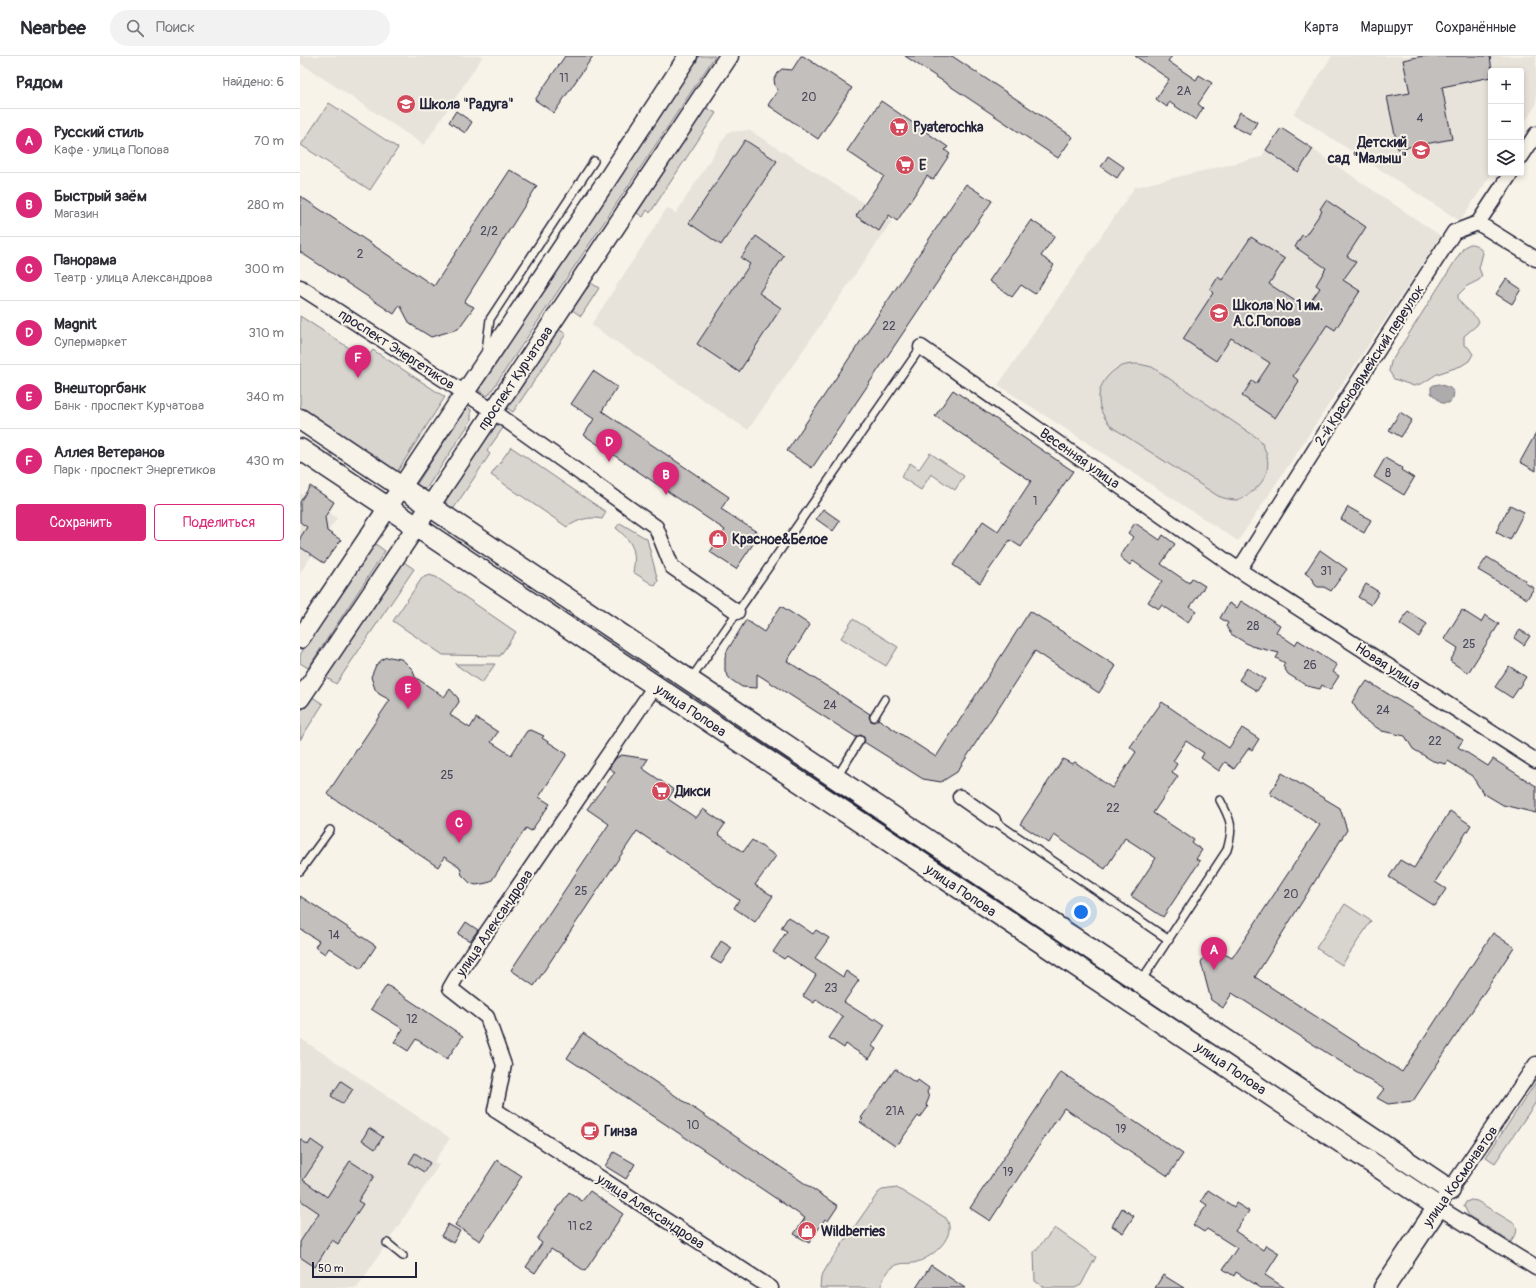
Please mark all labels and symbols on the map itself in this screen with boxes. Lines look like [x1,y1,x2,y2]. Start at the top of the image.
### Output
house number: 11 [559,71,569,86]
house number: 2А [1177,84,1191,99]
house number: 20 [802,90,816,105]
school or university icon: Школа "Радуга" [395,93,417,115]
place label: Школа "Радуга" [419,96,514,113]
house number: 4 [1417,111,1424,126]
supermarket icon: Pyaterochka [888,116,910,138]
place label: Pyaterochka [913,119,984,136]
place label: Детский сад "Малыш" [1327,134,1407,167]
school or university icon: Детский сад "Малыш" [1410,139,1432,161]
supermarket icon: Е [894,154,916,176]
place label: Е [919,157,927,174]
house number: 2/2 [480,224,498,239]
house number: 2 [357,247,364,262]
street label: 2-й Красноармейский переулок [1311,282,1428,449]
place label: Школа № 1 им. А.С.Попова [1232,297,1323,330]
school or university icon: Школа № 1 им. А.С.Попова [1208,302,1230,324]
street label: проспект Энергетиков [335,305,458,393]
house number: 22 [882,319,896,334]
street label: проспект Курчатова [474,323,557,434]
pin: F [345,345,371,378]
street label: Весенняя улица [1036,425,1123,492]
pin: D [596,429,622,462]
pin: B [653,462,679,495]
house number: 8 [1385,466,1391,481]
house number: 1 [1033,494,1037,509]
shop icon: Красное&Белое [707,528,729,550]
place label: Красное&Белое [732,531,829,548]
house number: 31 [1320,564,1332,579]
house number: 28 [1247,619,1259,634]
house number: 25 [1462,637,1476,652]
street label: Новая улица [1352,639,1423,694]
house number: 26 [1303,658,1317,673]
pin: E [395,676,421,709]
street label: улица Попова [651,680,729,740]
house number: 24 [823,698,837,713]
house number: 24 [1376,703,1390,718]
house number: 22 [1428,734,1442,749]
house number: 25 [440,768,454,783]
supermarket icon: Дикси [650,780,672,802]
place label: Дикси [674,783,711,800]
house number: 22 [1106,801,1120,816]
pin: C [446,810,472,843]
street label: улица Попова [921,860,999,920]
street label: улица Александрова [452,867,536,981]
house number: 25 [574,884,588,899]
house number: 20 [1284,887,1298,902]
your location [1071,902,1091,922]
house number: 14 [328,928,340,943]
pin: A [1201,937,1227,970]
house number: 23 [824,981,838,996]
house number: 12 [406,1012,418,1027]
street label: улица Попова [1191,1038,1269,1098]
house number: 21А [885,1104,905,1119]
house number: 10 [687,1118,699,1133]
cafe icon: Гинза [579,1120,601,1142]
house number: 19 [1116,1122,1126,1137]
place label: Гинза [604,1123,638,1140]
street label: улица Космонавтов [1419,1123,1502,1231]
house number: 19 [1003,1165,1013,1180]
street label: улица Александрова [593,1170,708,1253]
house number: 11 с2 [568,1219,593,1234]
shop icon: Wildberries [796,1220,818,1242]
place label: Wildberries [821,1223,886,1240]
scale bar [312,1260,417,1279]

